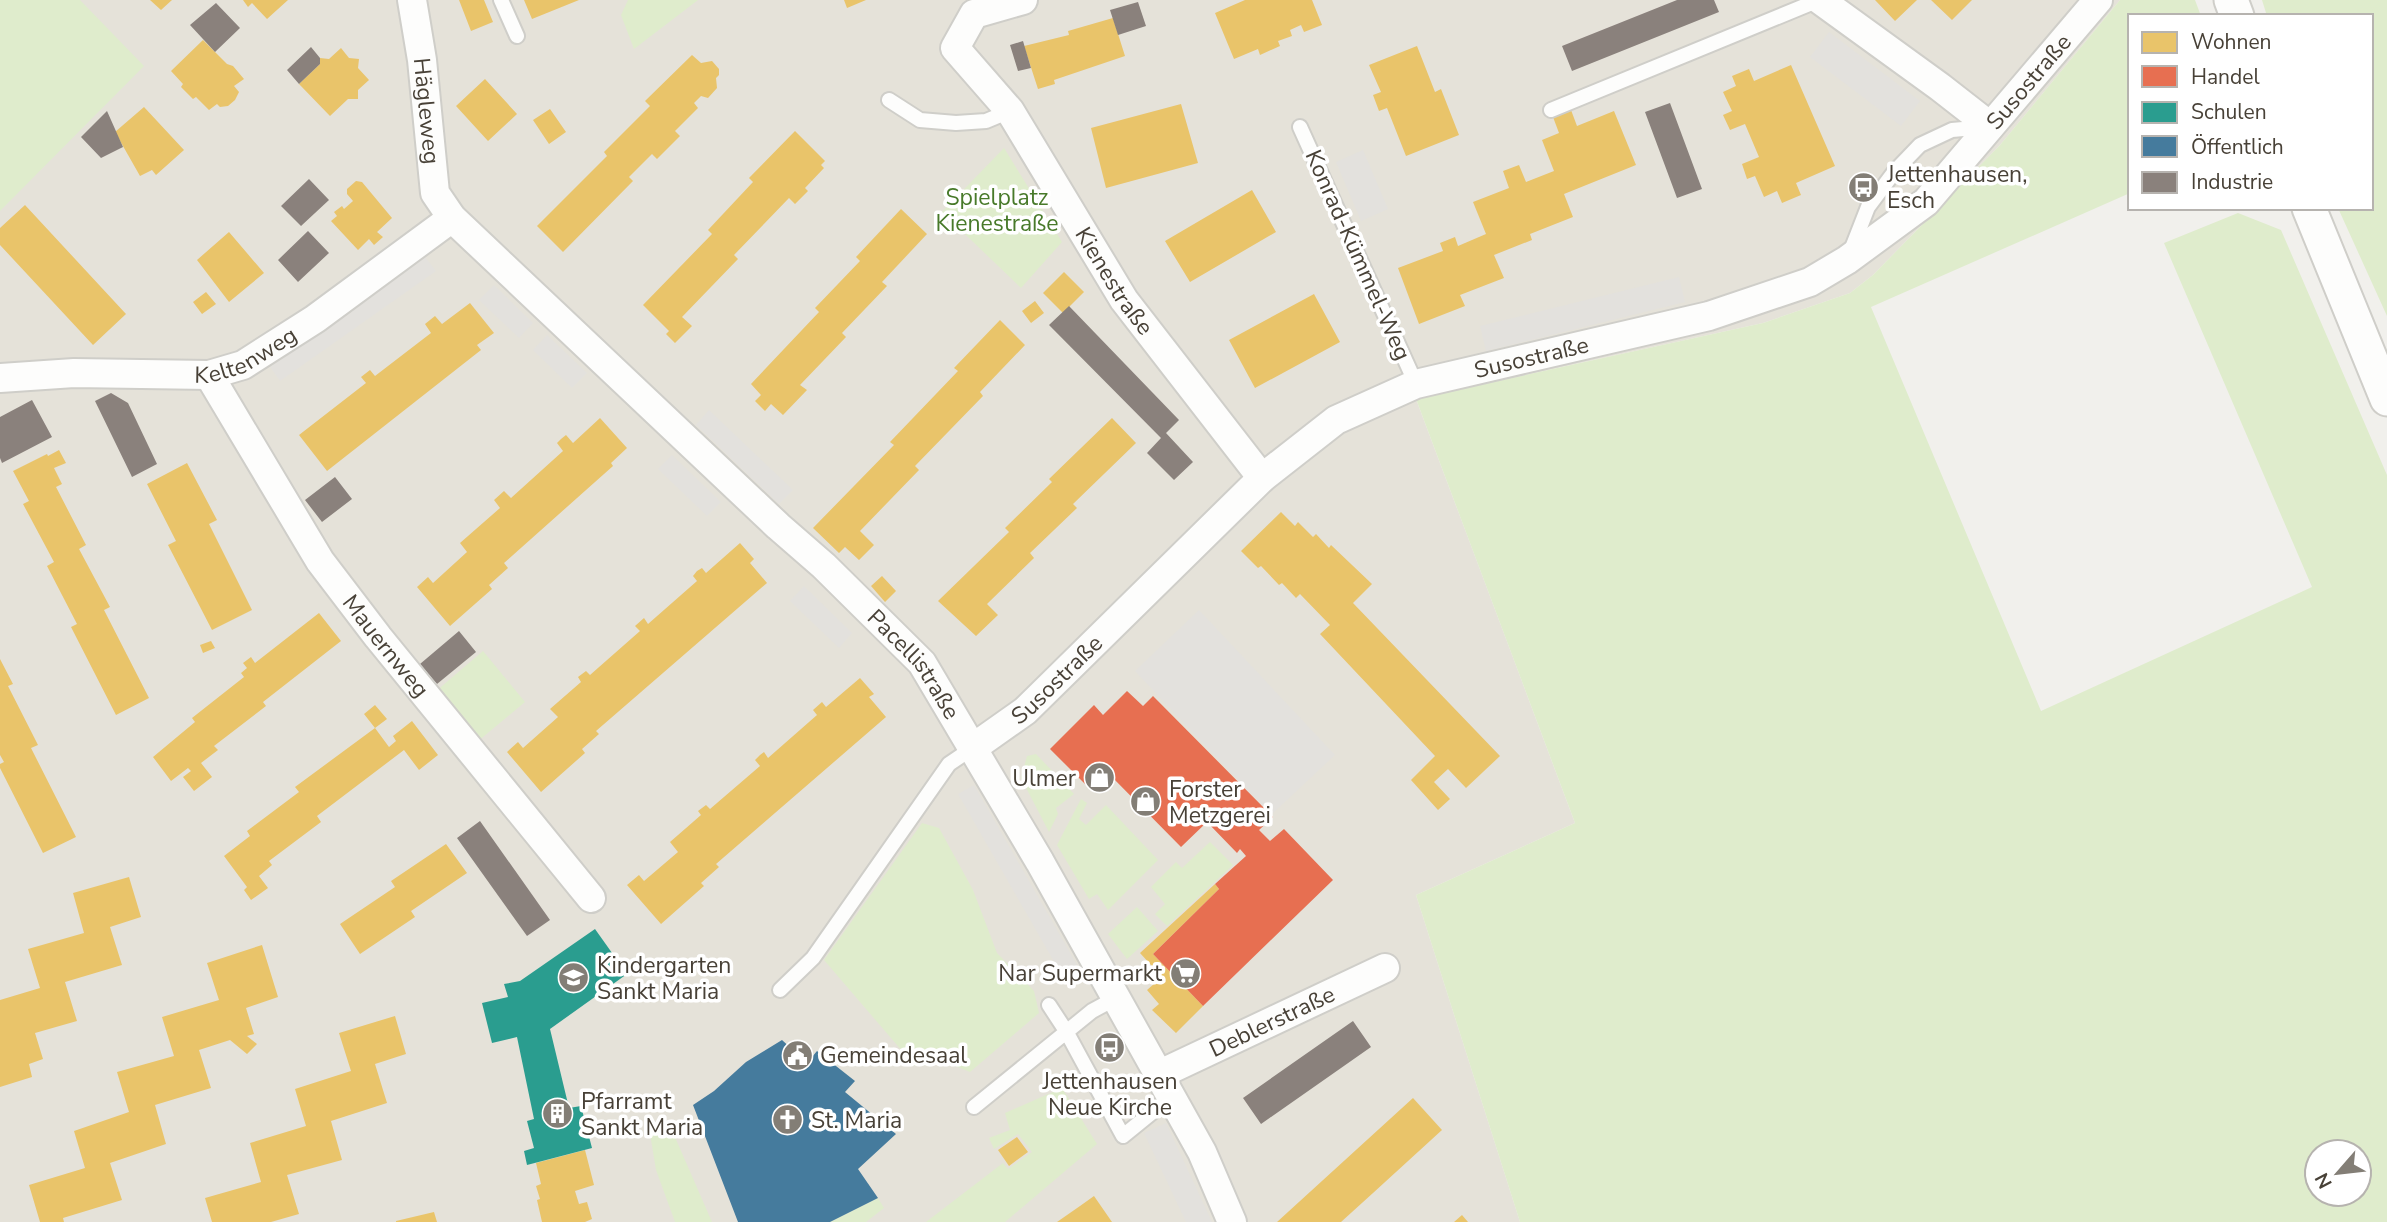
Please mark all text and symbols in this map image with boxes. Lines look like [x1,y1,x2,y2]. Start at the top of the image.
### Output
legend [2128,14,2373,210]
street label: Susostraße [1979,27,2078,136]
text: Wohnen [2191,28,2272,56]
street label: Hägleweg [406,56,448,166]
text: Handel [2191,63,2260,91]
text: Schulen [2191,98,2267,126]
text: Öffentlich [2191,133,2284,161]
street label: Konrad-Kümmel-Weg [1298,145,1418,365]
place label: Jettenhausen, Esch [1886,159,2027,216]
text: Industrie [2191,168,2273,196]
bus stop icon: Jettenhausen, Esch [1847,170,1881,204]
park label: Spielplatz Kienestraße [936,182,1058,239]
street label: Kienestraße [1068,221,1161,341]
street label: Keltenweg [194,319,303,391]
street label: Susostraße [1471,329,1592,386]
street label: Mauernweg [335,588,436,704]
street label: Pacellistraße [861,602,967,725]
street label: Susostraße [1005,628,1109,732]
shop icon: Ulmer [1082,761,1116,795]
place label: Ulmer [1012,763,1077,794]
place label: Forster Metzgerei [1169,774,1271,831]
shop icon: Forster Metzgerei [1129,785,1163,819]
place label: Kindergarten Sankt Maria [597,950,731,1007]
supermarket icon: Nar Supermarkt [1168,956,1202,990]
place label: Nar Supermarkt [998,958,1163,989]
school or university icon: Kindergarten Sankt Maria [557,961,591,995]
street label: Deblerstraße [1204,978,1340,1064]
bus stop icon: Jettenhausen Neue Kirche [1093,1030,1127,1064]
public building icon: Gemeindesaal [780,1038,814,1072]
place label: Gemeindesaal [820,1040,967,1071]
place label: Jettenhausen Neue Kirche [1041,1066,1178,1123]
place label: Pfarramt Sankt Maria [581,1086,703,1143]
building icon: Pfarramt Sankt Maria [541,1097,575,1131]
church icon: St. Maria [771,1103,805,1137]
place label: St. Maria [811,1105,902,1136]
north arrow [2303,1138,2373,1208]
text: N [2309,1168,2339,1193]

